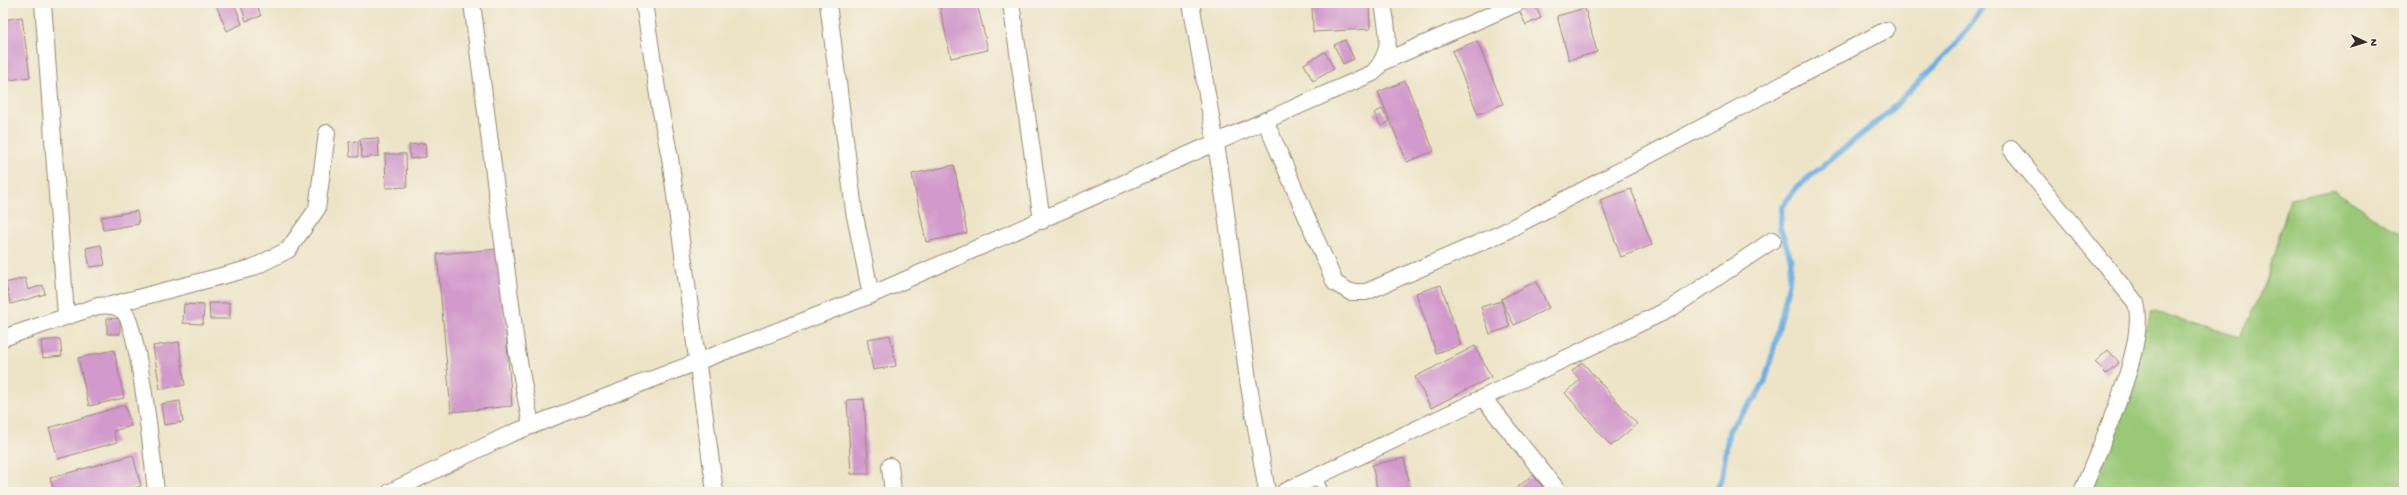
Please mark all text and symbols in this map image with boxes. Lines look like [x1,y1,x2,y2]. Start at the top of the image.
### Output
north arrow [2345,22,2385,62]
text: N [2367,39,2379,47]

